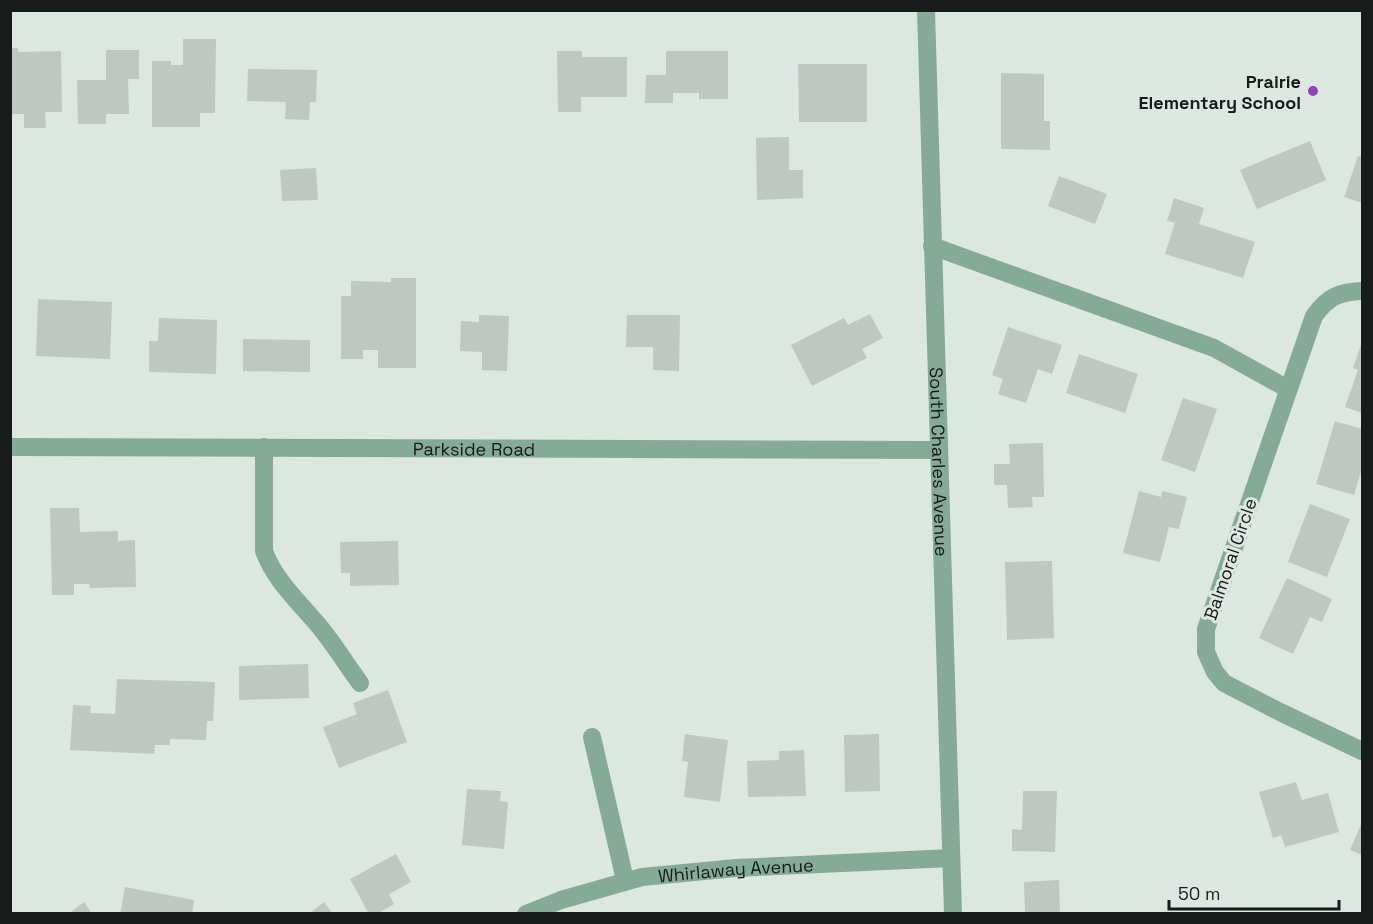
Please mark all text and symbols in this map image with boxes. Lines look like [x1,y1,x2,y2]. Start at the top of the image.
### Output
place label: Prairie Elementary School [1138,70,1301,114]
marker: Prairie Elementary School [1306,84,1320,98]
street label: South Charles Avenue [925,367,954,557]
street label: Parkside Road [413,437,535,460]
street label: Balmoral Circle [1198,495,1262,623]
street label: Whirlaway Avenue [657,853,814,887]
scale bar [1169,873,1338,911]
text: 50 m [1178,882,1220,905]

